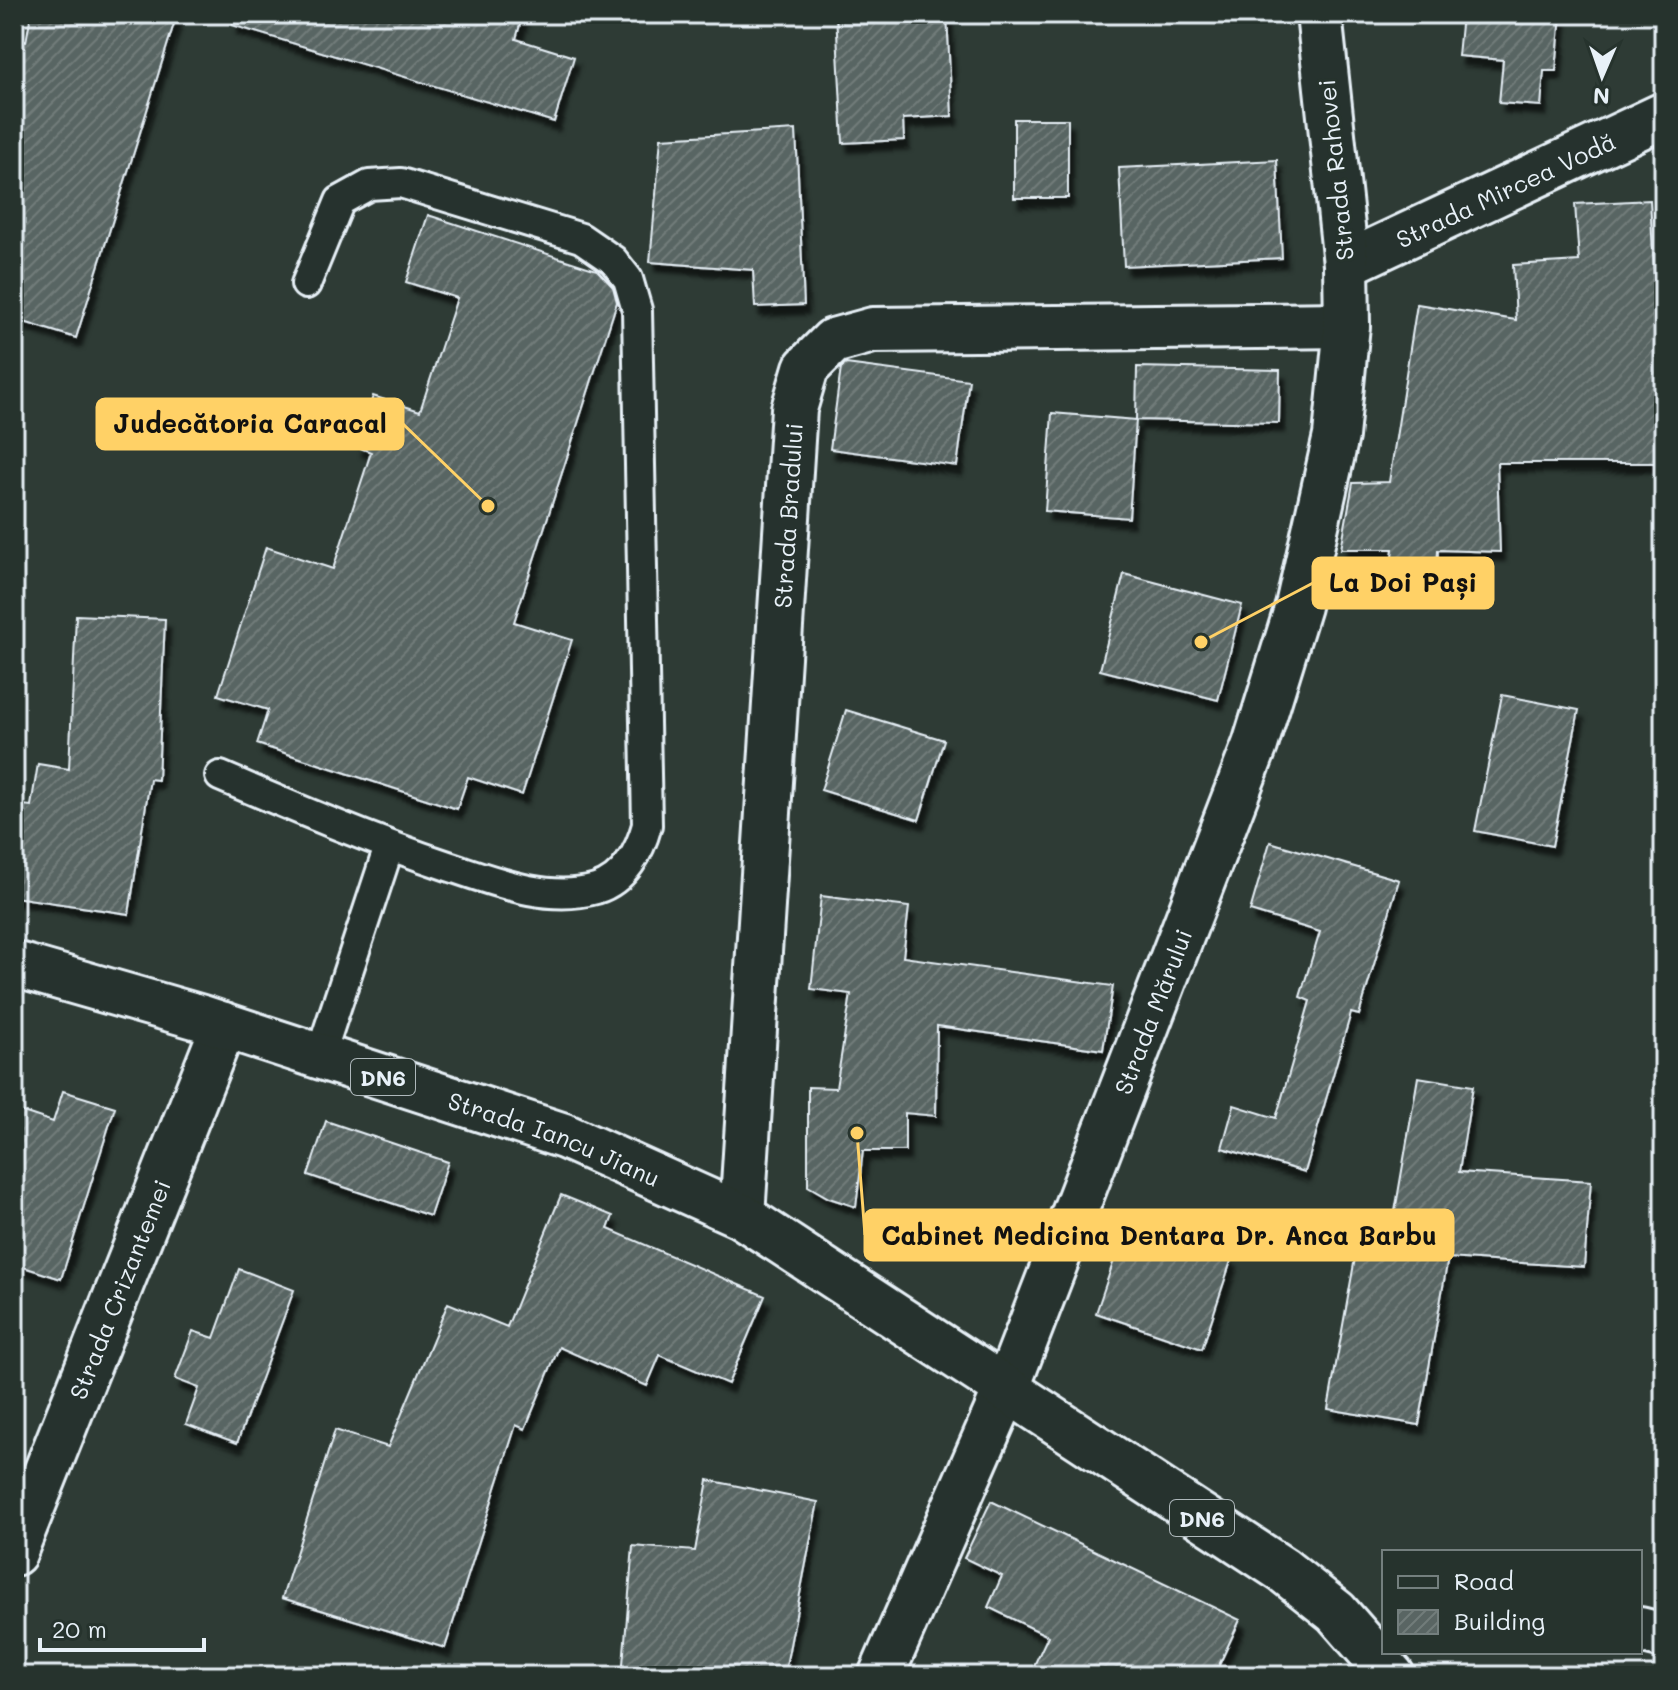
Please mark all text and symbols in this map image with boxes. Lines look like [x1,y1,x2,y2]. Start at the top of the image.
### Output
north arrow [1562,36,1642,116]
street label: Strada Rahovei [1310,78,1360,262]
text: N [1592,82,1610,111]
street label: Strada Mircea Vodă [1391,125,1620,254]
callout: Judecătoria Caracal [97,399,403,449]
text: Judecătoria Caracal [113,406,387,440]
street label: Strada Bradului [766,422,809,609]
callout: La Doi Pași [1313,558,1493,608]
text: La Doi Pași [1329,565,1477,600]
street label: Strada Mărului [1106,924,1198,1098]
road number: DN6 [351,1059,415,1095]
street label: Strada Iancu Jianu [444,1084,665,1193]
street label: Strada Crizantemei [61,1175,177,1404]
callout: Cabinet Medicina Dentara Dr. Anca Barbu [865,1210,1453,1260]
text: Cabinet Medicina Dentara Dr. Anca Barbu [881,1218,1437,1252]
road number: DN6 [1170,1500,1234,1536]
legend [1382,1550,1642,1654]
text: Road [1454,1565,1514,1596]
scale bar [40,1602,204,1652]
text: Building [1454,1605,1545,1636]
text: 20 m [52,1613,107,1644]

